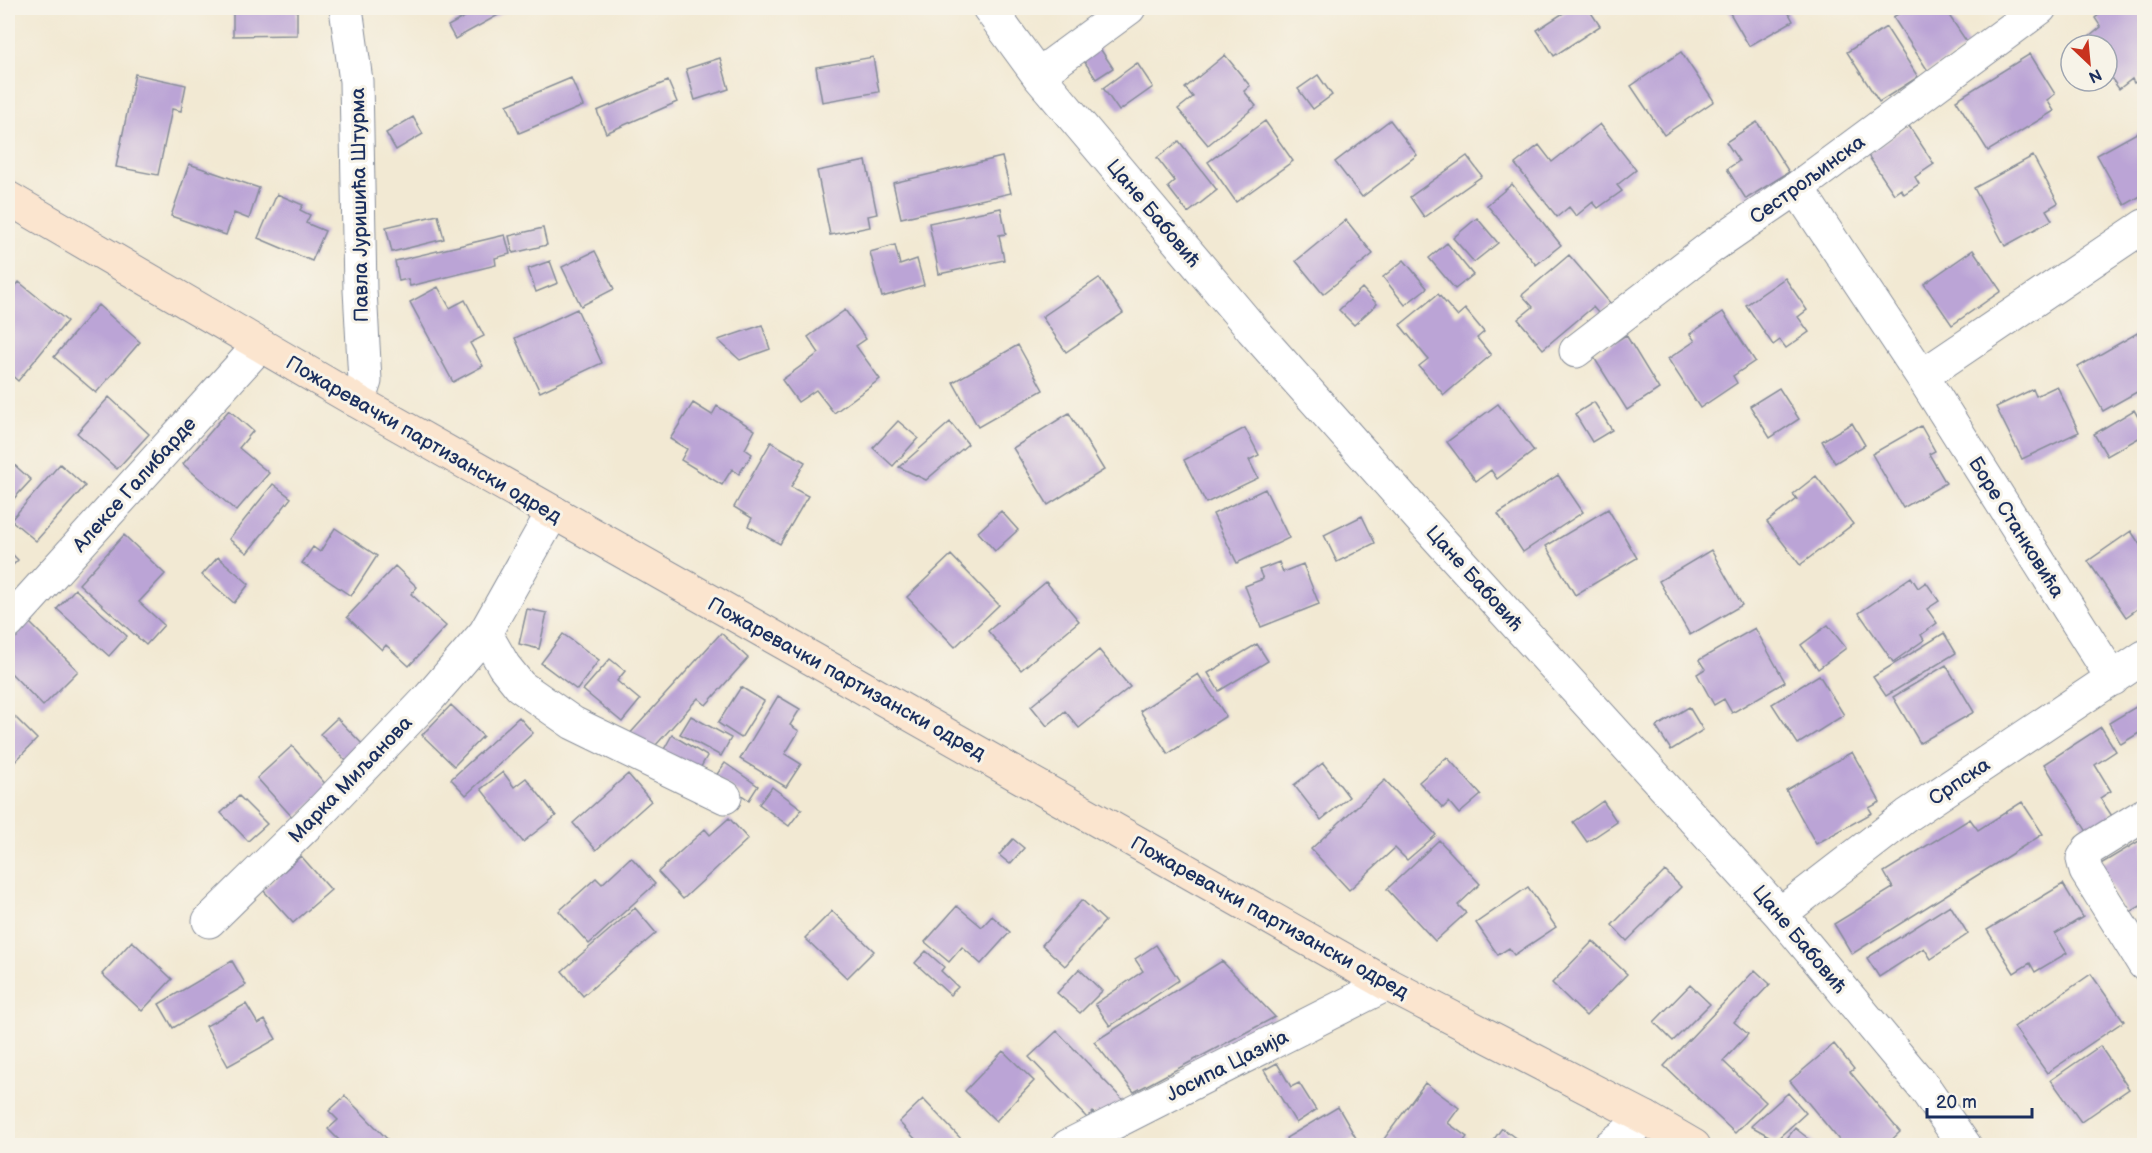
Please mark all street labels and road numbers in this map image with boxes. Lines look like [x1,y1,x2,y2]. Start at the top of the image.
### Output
street label: Павла Јуришића Штурма [346,87,374,323]
street label: Сестрољинска [1745,130,1870,230]
street label: Цане Бабовић [1101,155,1205,273]
street label: Пожаревачки партизански одред [282,351,565,529]
street label: Алексе Галибарде [67,412,202,558]
street label: Боре Станковића [1963,453,2069,603]
street label: Цане Бабовић [1421,521,1528,636]
street label: Пожаревачки партизански одред [703,592,990,765]
street label: Марка Миљанова [284,711,418,848]
street label: Српска [1925,753,1995,811]
street label: Пожаревачки партизански одред [1126,831,1413,1004]
street label: Цане Бабовић [1747,881,1851,999]
street label: Јосипа Цазија [1162,1025,1293,1107]

